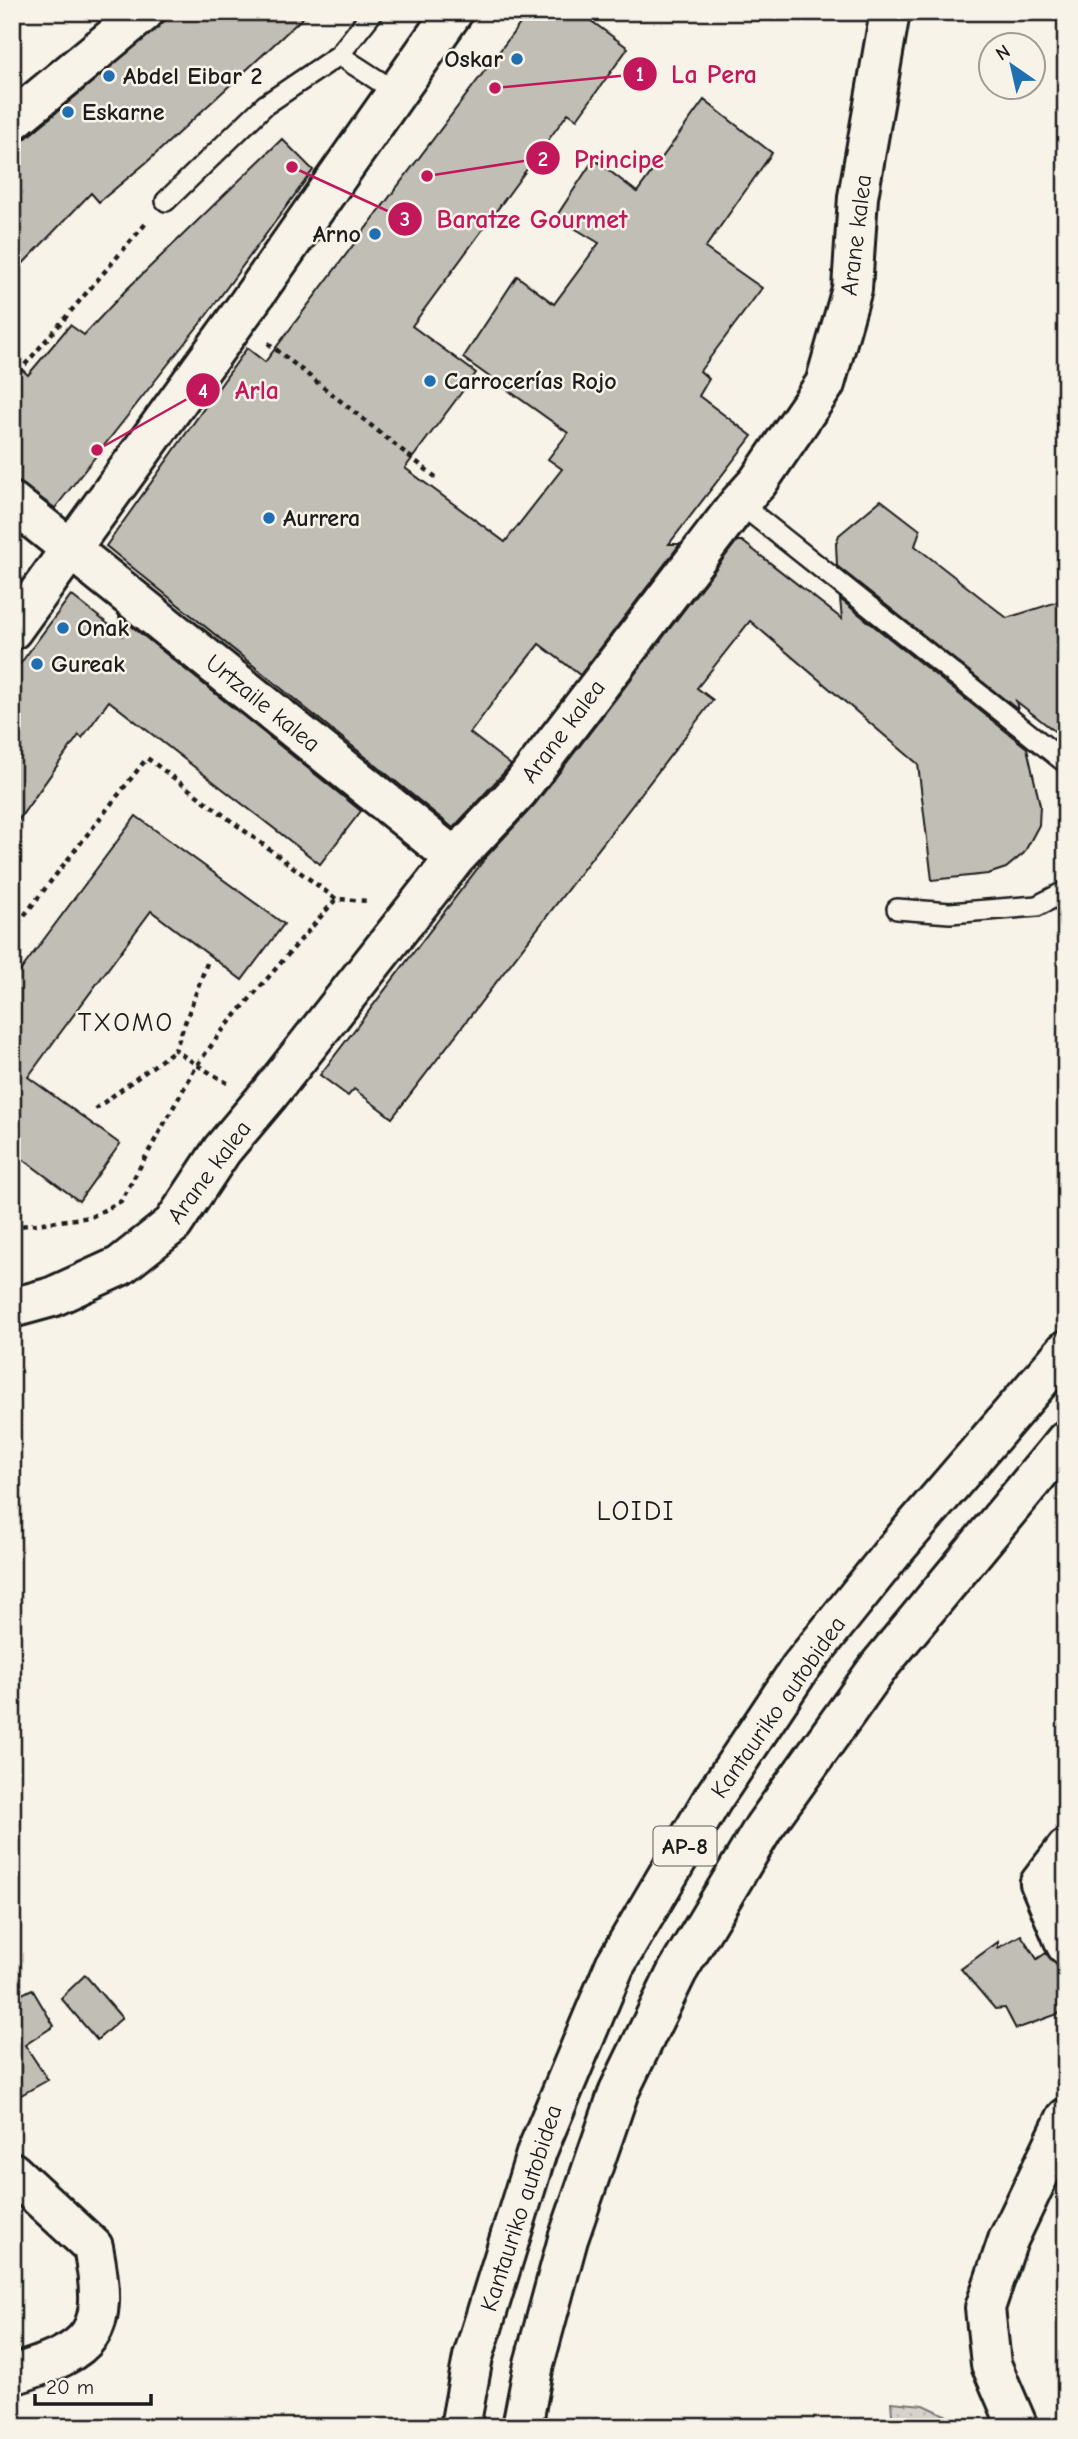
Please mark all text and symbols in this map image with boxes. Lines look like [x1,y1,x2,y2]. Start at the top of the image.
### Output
north arrow [976,32,1046,102]
text: N [992,40,1014,65]
place label: Oskar [444,45,503,73]
marker: Oskar [509,51,525,67]
callout: La Pera [622,51,771,98]
text: La Pera [671,60,757,90]
place label: Abdel Eibar 2 [123,62,262,90]
text: 1 [636,62,644,86]
marker: Abdel Eibar 2 [101,68,117,84]
place label: Eskarne [82,98,165,126]
marker: Eskarne [60,104,76,120]
callout: Principe [525,135,678,182]
text: Principe [574,145,664,175]
text: 2 [538,147,548,171]
street label: Arane kalea [835,173,877,297]
callout: Baratze Gourmet [387,195,641,242]
text: Baratze Gourmet [437,205,628,235]
text: 3 [400,207,410,231]
place label: Arno [313,220,361,248]
marker: Arno [367,226,383,242]
callout: Arla [186,367,293,414]
place label: Carrocerías Rojo [444,367,617,395]
marker: Carrocerías Rojo [422,373,438,389]
text: Arla [235,376,279,406]
text: 4 [198,379,208,403]
place label: Aurrera [283,504,360,532]
marker: Aurrera [261,510,277,526]
place label: Onak [77,614,130,642]
marker: Onak [55,620,71,636]
street label: Urtzaile kalea [200,648,326,758]
place label: Gureak [51,650,125,678]
marker: Gureak [29,656,45,672]
street label: Arane kalea [515,674,611,788]
district label: TXOMO [78,1008,174,1038]
street label: Arane kalea [161,1115,257,1229]
district label: LOIDI [596,1495,676,1527]
street label: Kantauriko autobidea [705,1611,851,1803]
road number: AP-8 [654,1826,716,1866]
street label: Kantauriko autobidea [474,2101,568,2315]
scale bar [35,2362,150,2406]
text: 20 m [46,2375,94,2399]

